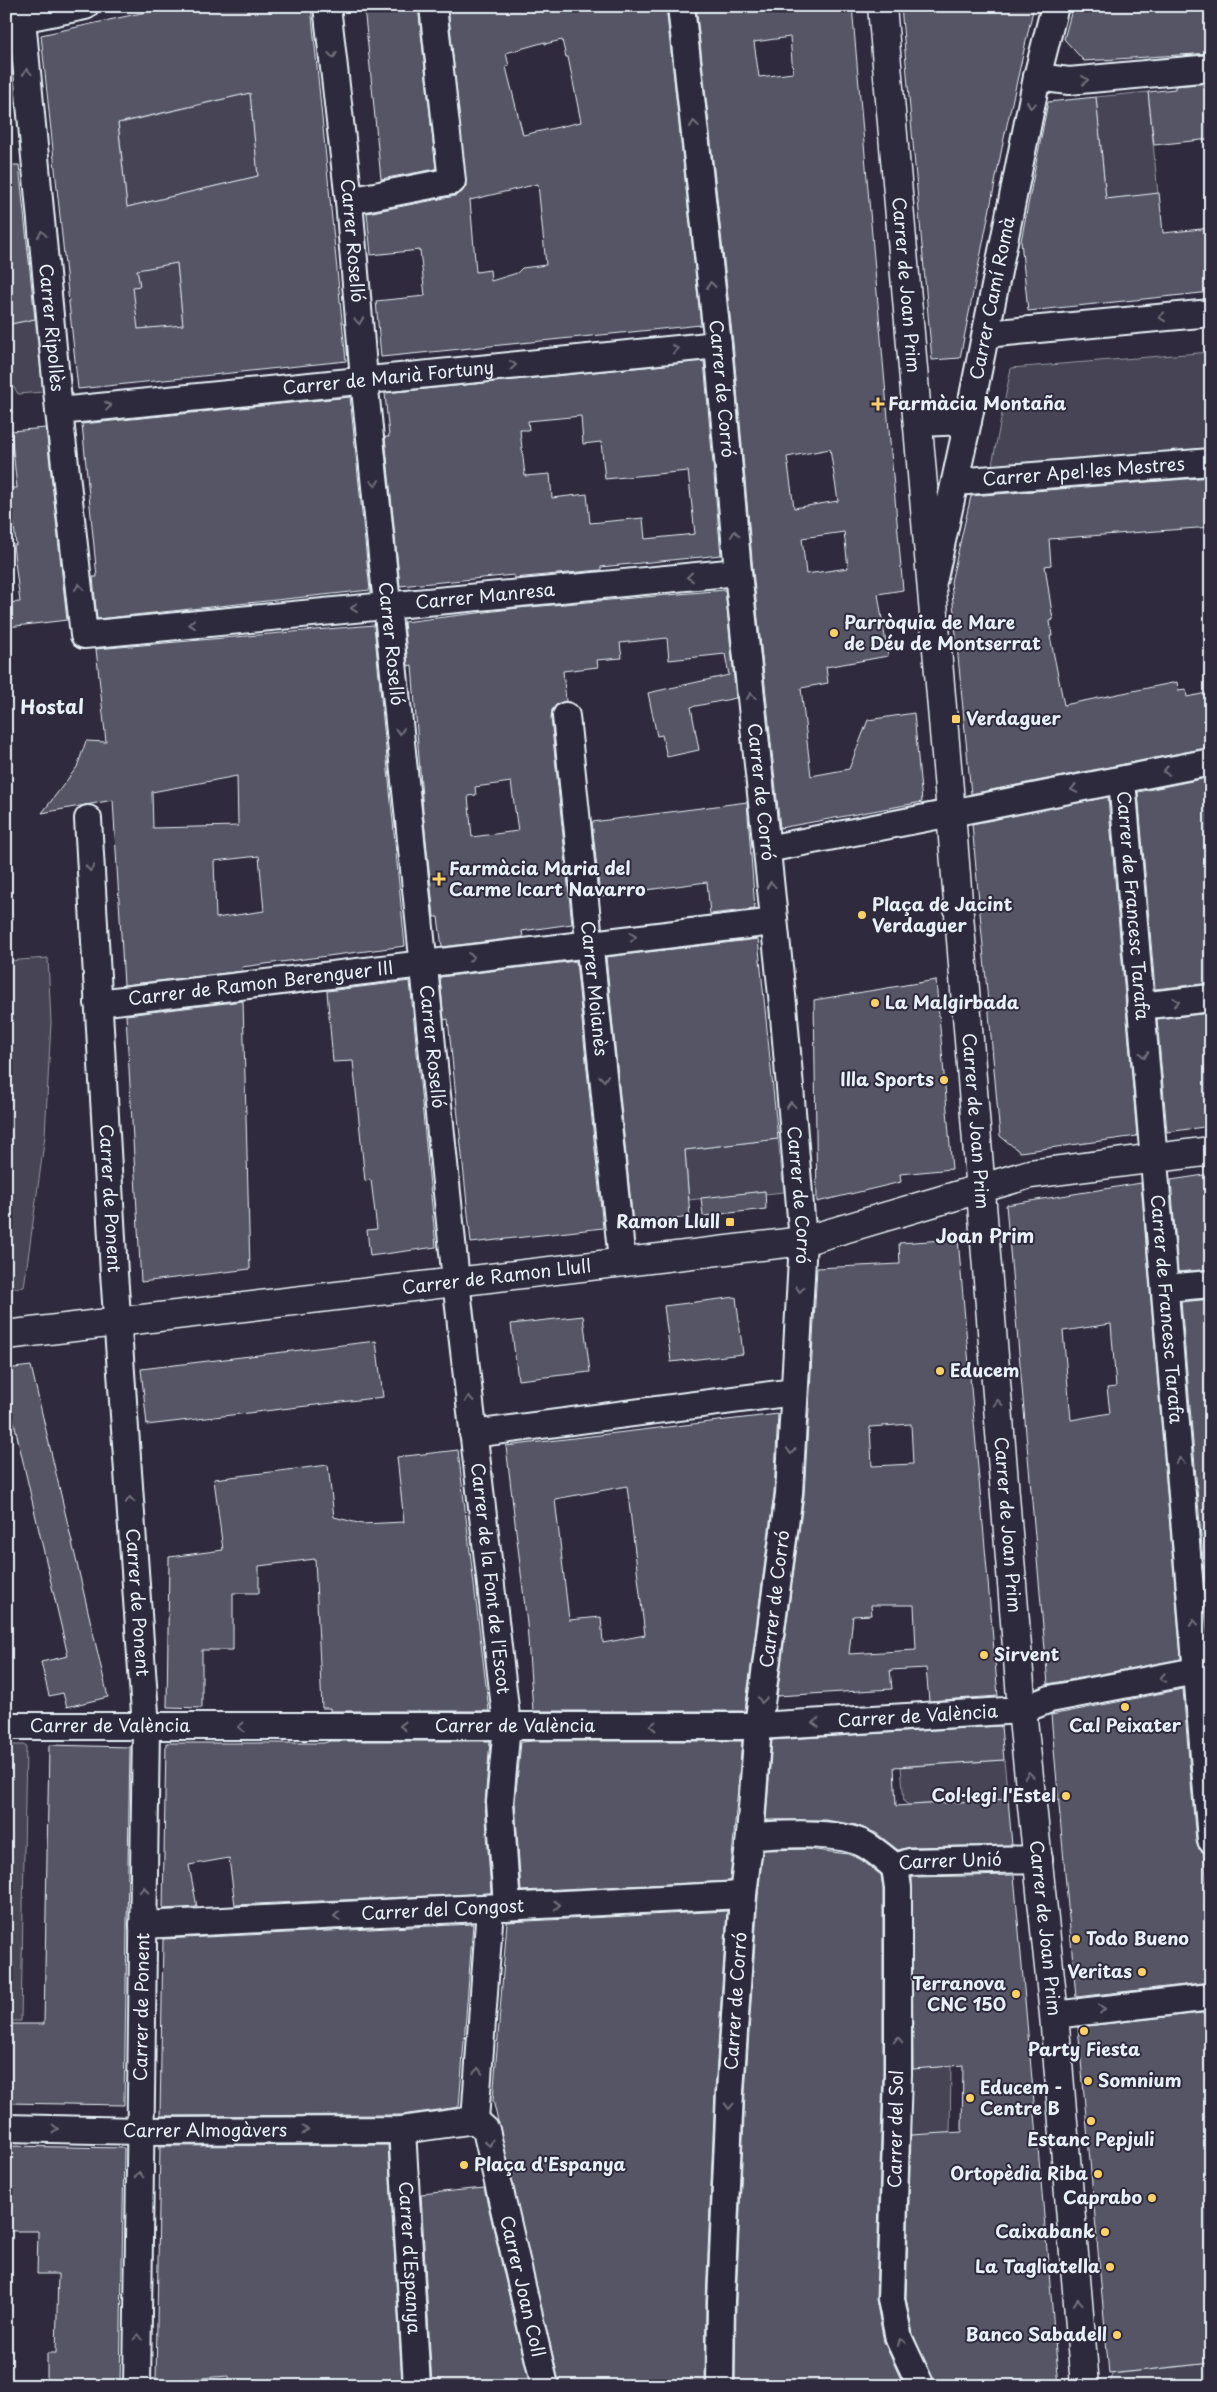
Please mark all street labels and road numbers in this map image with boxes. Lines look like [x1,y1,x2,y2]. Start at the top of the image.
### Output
street label: Carrer Roselló [335,177,372,303]
street label: Carrer de Joan Prim [886,196,928,374]
street label: Carrer Camí Romà [962,213,1021,382]
street label: Carrer Ripollès [33,262,72,393]
street label: Carrer de Corró [703,318,743,459]
street label: Carrer de Marià Fortuny [281,353,495,401]
street label: Carrer Apel·les Mestres [981,449,1186,492]
street label: Carrer Manresa [414,575,557,615]
street label: Carrer Roselló [373,580,412,707]
street label: Carrer de Corró [742,722,783,862]
street label: Carrer de Francesc Tarafa [1111,790,1157,1022]
street label: Carrer Moianès [575,919,616,1057]
street label: Carrer de Ramon Berenguer III [127,953,395,1011]
street label: Carrer Roselló [414,983,453,1110]
street label: Carrer de Joan Prim [956,1032,997,1210]
street label: Carrer de Ponent [94,1123,129,1273]
street label: Carrer de Corró [781,1125,818,1265]
street label: Carrer de Francesc Tarafa [1145,1193,1191,1425]
street label: Carrer de Ramon Llull [400,1251,593,1300]
street label: Carrer de Joan Prim [988,1436,1029,1614]
street label: Carrer de la Font de l'Escot [465,1461,518,1696]
street label: Carrer de Ponent [120,1527,157,1677]
street label: Carrer de Corró [752,1529,795,1669]
street label: Carrer de València [837,1696,999,1733]
street label: Carrer de València [30,1711,190,1738]
street label: Carrer de València [435,1711,595,1738]
street label: Carrer de Joan Prim [1024,1839,1069,2017]
street label: Carrer Unió [894,1845,1002,1877]
street label: Carrer del Congost [360,1891,525,1926]
street label: Carrer de Corró [716,1931,753,2071]
street label: Carrer de Ponent [126,1933,155,2081]
street label: Carrer del Sol [880,2070,909,2188]
street label: Carrer Almogàvers [122,2115,287,2143]
street label: Carrer d'Espanya [393,2181,429,2336]
street label: Carrer Joan Coll [494,2213,553,2359]

